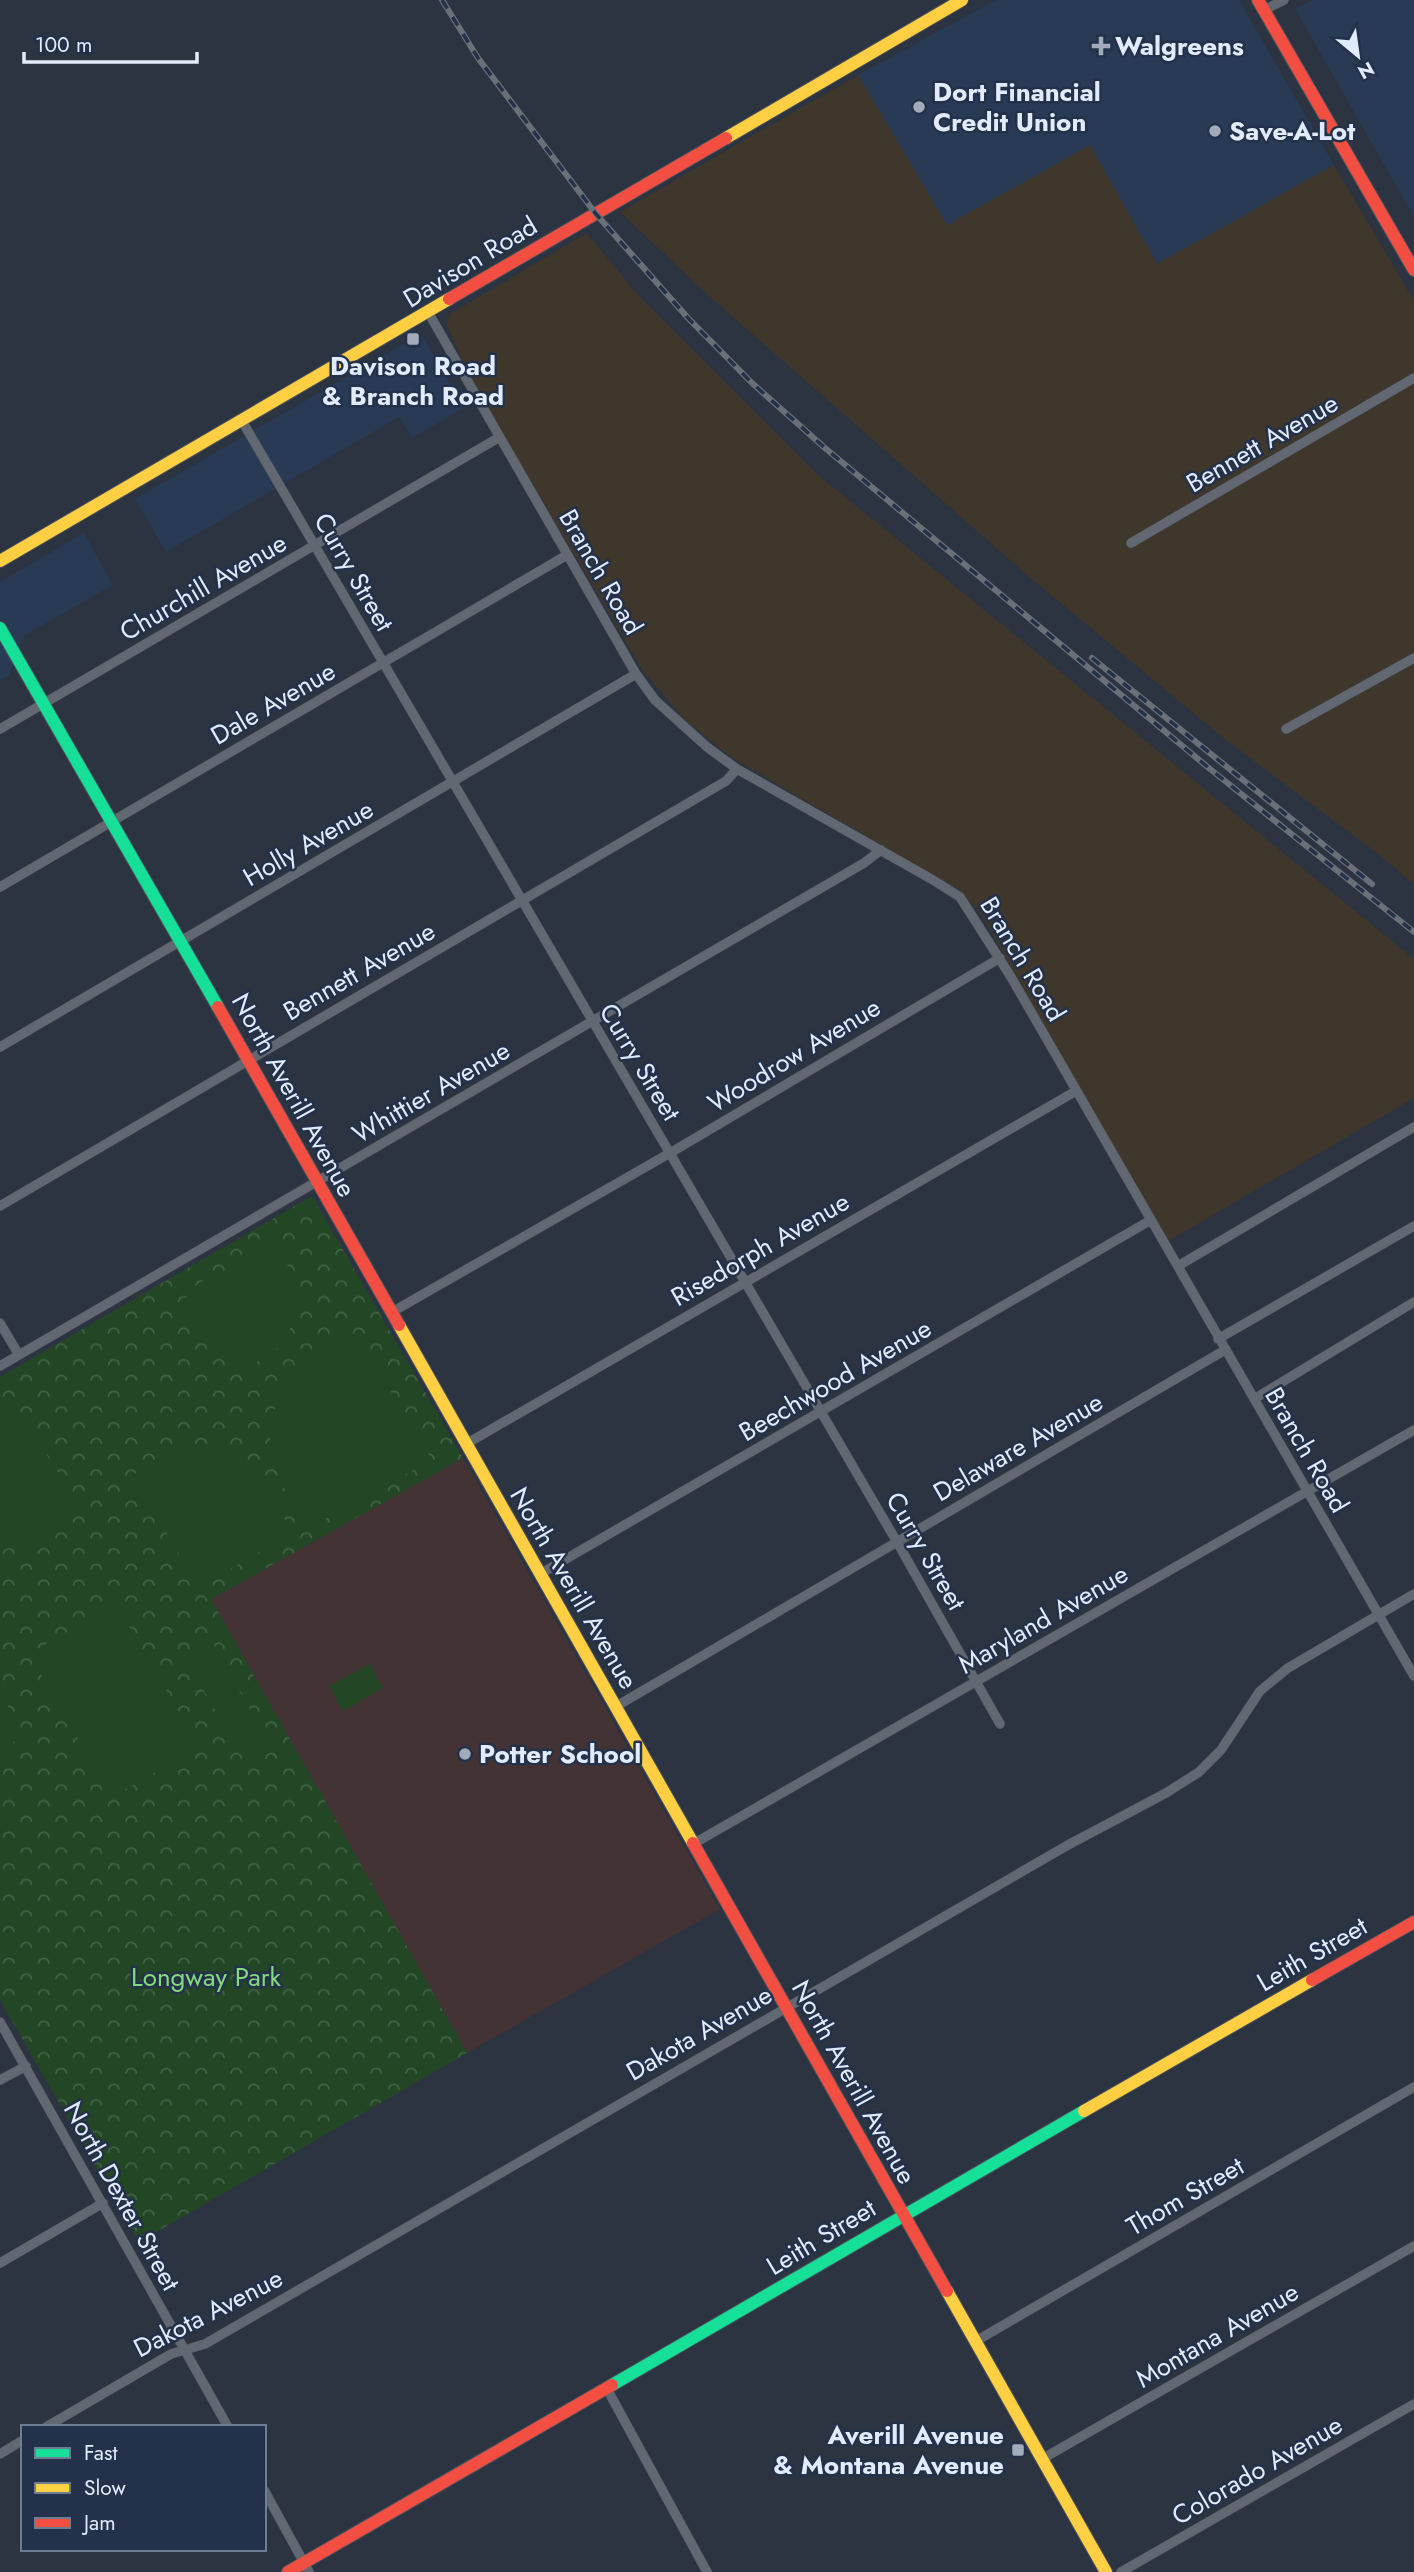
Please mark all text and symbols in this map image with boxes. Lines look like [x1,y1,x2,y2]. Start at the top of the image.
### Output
scale bar [24,21,198,65]
north arrow [1323,21,1393,91]
place label: Walgreens [1115,27,1244,65]
text: 100 m [35,30,92,60]
marker: Walgreens [1093,38,1109,54]
text: N [1353,55,1379,86]
place label: Dort Financial Credit Union [933,73,1101,141]
marker: Dort Financial Credit Union [911,99,927,115]
place label: Save-A-Lot [1229,112,1356,150]
marker: Save-A-Lot [1207,123,1223,139]
street label: Davison Road [396,207,544,317]
marker: Davison Road & Branch Road [405,331,421,347]
place label: Davison Road & Branch Road [322,347,504,415]
street label: Bennett Avenue [1179,384,1345,502]
street label: Branch Road [550,502,652,642]
street label: Curry Street [305,506,404,639]
street label: Churchill Avenue [112,524,294,650]
street label: Dale Avenue [204,652,342,754]
street label: Holly Avenue [236,790,380,896]
street label: Branch Road [971,889,1075,1029]
street label: Bennett Avenue [276,912,442,1030]
street label: North Averill Avenue [222,986,366,1204]
street label: Woodrow Avenue [700,988,888,1122]
street label: Curry Street [590,996,691,1129]
street label: Whittier Avenue [345,1031,517,1153]
street label: Risedorph Avenue [664,1182,856,1316]
street label: Beechwood Avenue [732,1309,938,1451]
street label: Branch Road [1256,1380,1358,1520]
street label: Delaware Avenue [926,1383,1110,1511]
street label: North Averill Avenue [501,1480,647,1696]
street label: Curry Street [877,1485,976,1618]
street label: Maryland Avenue [951,1555,1135,1683]
place label: Potter School [479,1735,641,1773]
marker: Potter School [457,1746,473,1762]
street label: Leith Street [1250,1907,1375,2001]
park label: Longway Park [131,1958,282,1996]
street label: North Averill Avenue [782,1973,926,2191]
street label: Dakota Avenue [619,1976,779,2090]
street label: North Dexter Street [54,2095,190,2298]
street label: Thom Street [1119,2147,1251,2245]
street label: Leith Street [759,2189,884,2285]
street label: Dakota Avenue [127,2259,289,2367]
street label: Montana Avenue [1128,2273,1306,2397]
street label: Colorado Avenue [1165,2406,1349,2534]
place label: Averill Avenue & Montana Avenue [773,2416,1004,2484]
legend [21,2425,266,2551]
text: Fast [84,2438,117,2468]
marker: Averill Avenue & Montana Avenue [1010,2442,1026,2458]
text: Slow [84,2473,126,2503]
text: Jam [81,2508,116,2538]

